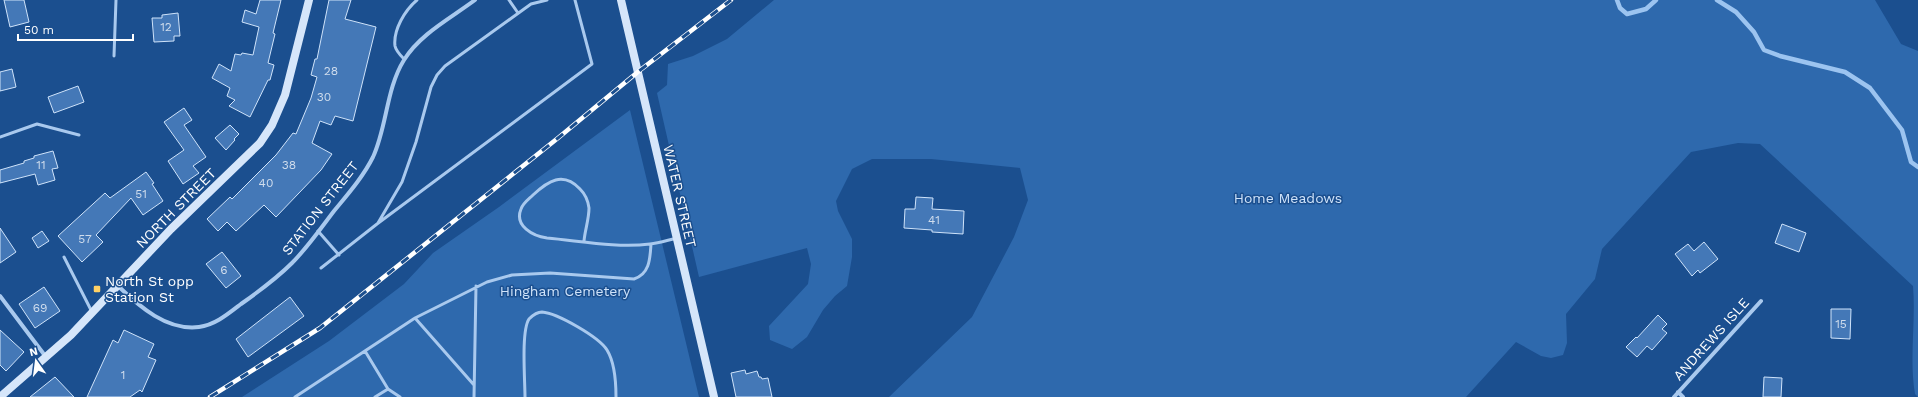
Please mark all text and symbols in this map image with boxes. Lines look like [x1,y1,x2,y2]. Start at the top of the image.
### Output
scale bar [18,16,133,42]
house number: 12 [160,20,172,34]
text: 50 m [24,23,54,37]
house number: 28 [324,64,338,78]
house number: 30 [317,90,331,104]
street label: WATER STREET [660,143,700,249]
house number: 11 [36,158,46,172]
street label: STATION STREET [278,158,362,258]
house number: 38 [282,158,296,172]
street label: NORTH STREET [133,165,219,251]
house number: 40 [259,176,273,190]
house number: 51 [135,187,147,201]
park label: Home Meadows [1234,190,1342,206]
house number: 41 [928,213,940,227]
house number: 57 [78,232,92,246]
house number: 6 [220,263,228,277]
place label: North St opp Station St [105,273,194,305]
park label: Hingham Cemetery [500,283,631,299]
marker: North St opp Station St [92,284,102,294]
street label: ANDREWS ISLE [1670,294,1752,384]
house number: 69 [33,301,47,315]
house number: 15 [1835,317,1847,331]
north arrow [16,341,56,381]
text: N [28,344,39,359]
house number: 1 [121,368,125,382]

